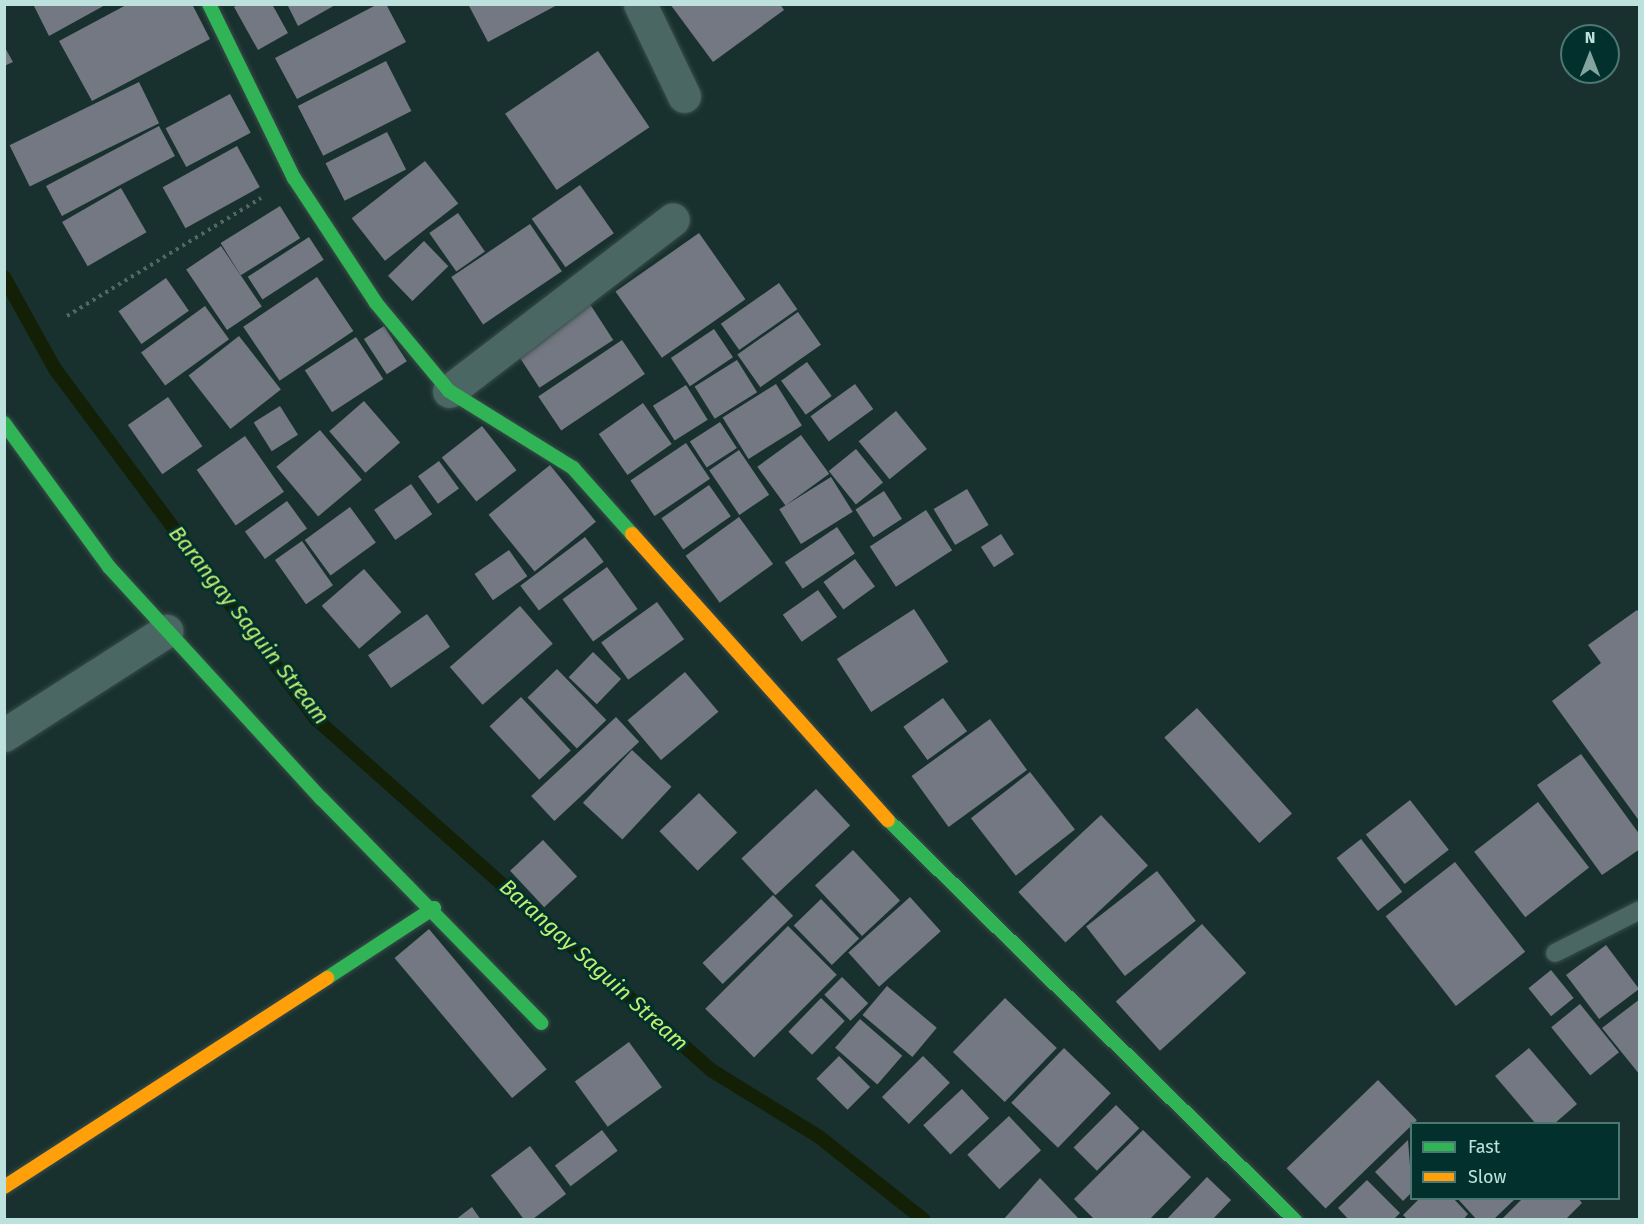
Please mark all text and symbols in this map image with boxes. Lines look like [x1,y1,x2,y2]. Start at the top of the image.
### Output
north arrow [1560,24,1620,84]
text: N [1585,28,1595,47]
water label: Barangay Saguin Stream [163,521,335,729]
water label: Barangay Saguin Stream [494,873,694,1057]
legend [1410,1122,1620,1200]
text: Fast [1468,1136,1500,1158]
text: Slow [1468,1166,1506,1188]

